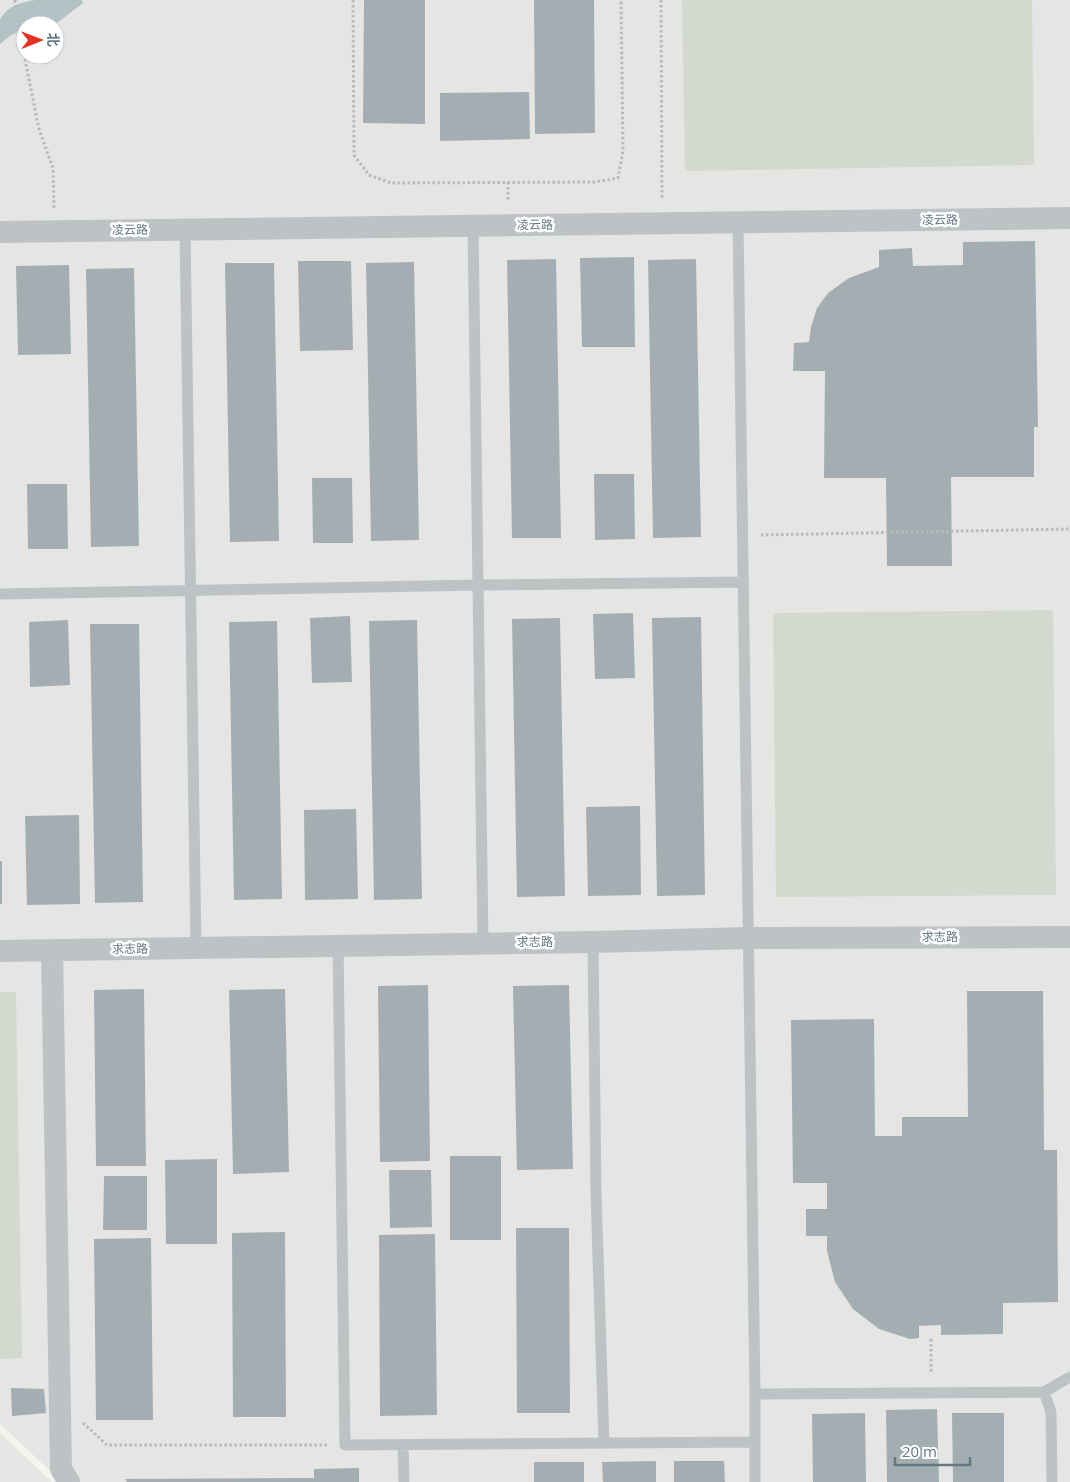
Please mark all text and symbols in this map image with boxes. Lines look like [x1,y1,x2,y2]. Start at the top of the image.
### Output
north arrow [15,15,65,65]
text: 北 [44,33,63,47]
street label: 凌云路 [922,211,958,228]
street label: 凌云路 [517,216,553,233]
street label: 凌云路 [112,221,148,238]
street label: 求志路 [922,928,958,945]
street label: 求志路 [517,933,553,950]
street label: 求志路 [112,940,148,957]
scale bar [895,1434,970,1466]
text: 20 m [902,1441,937,1461]

